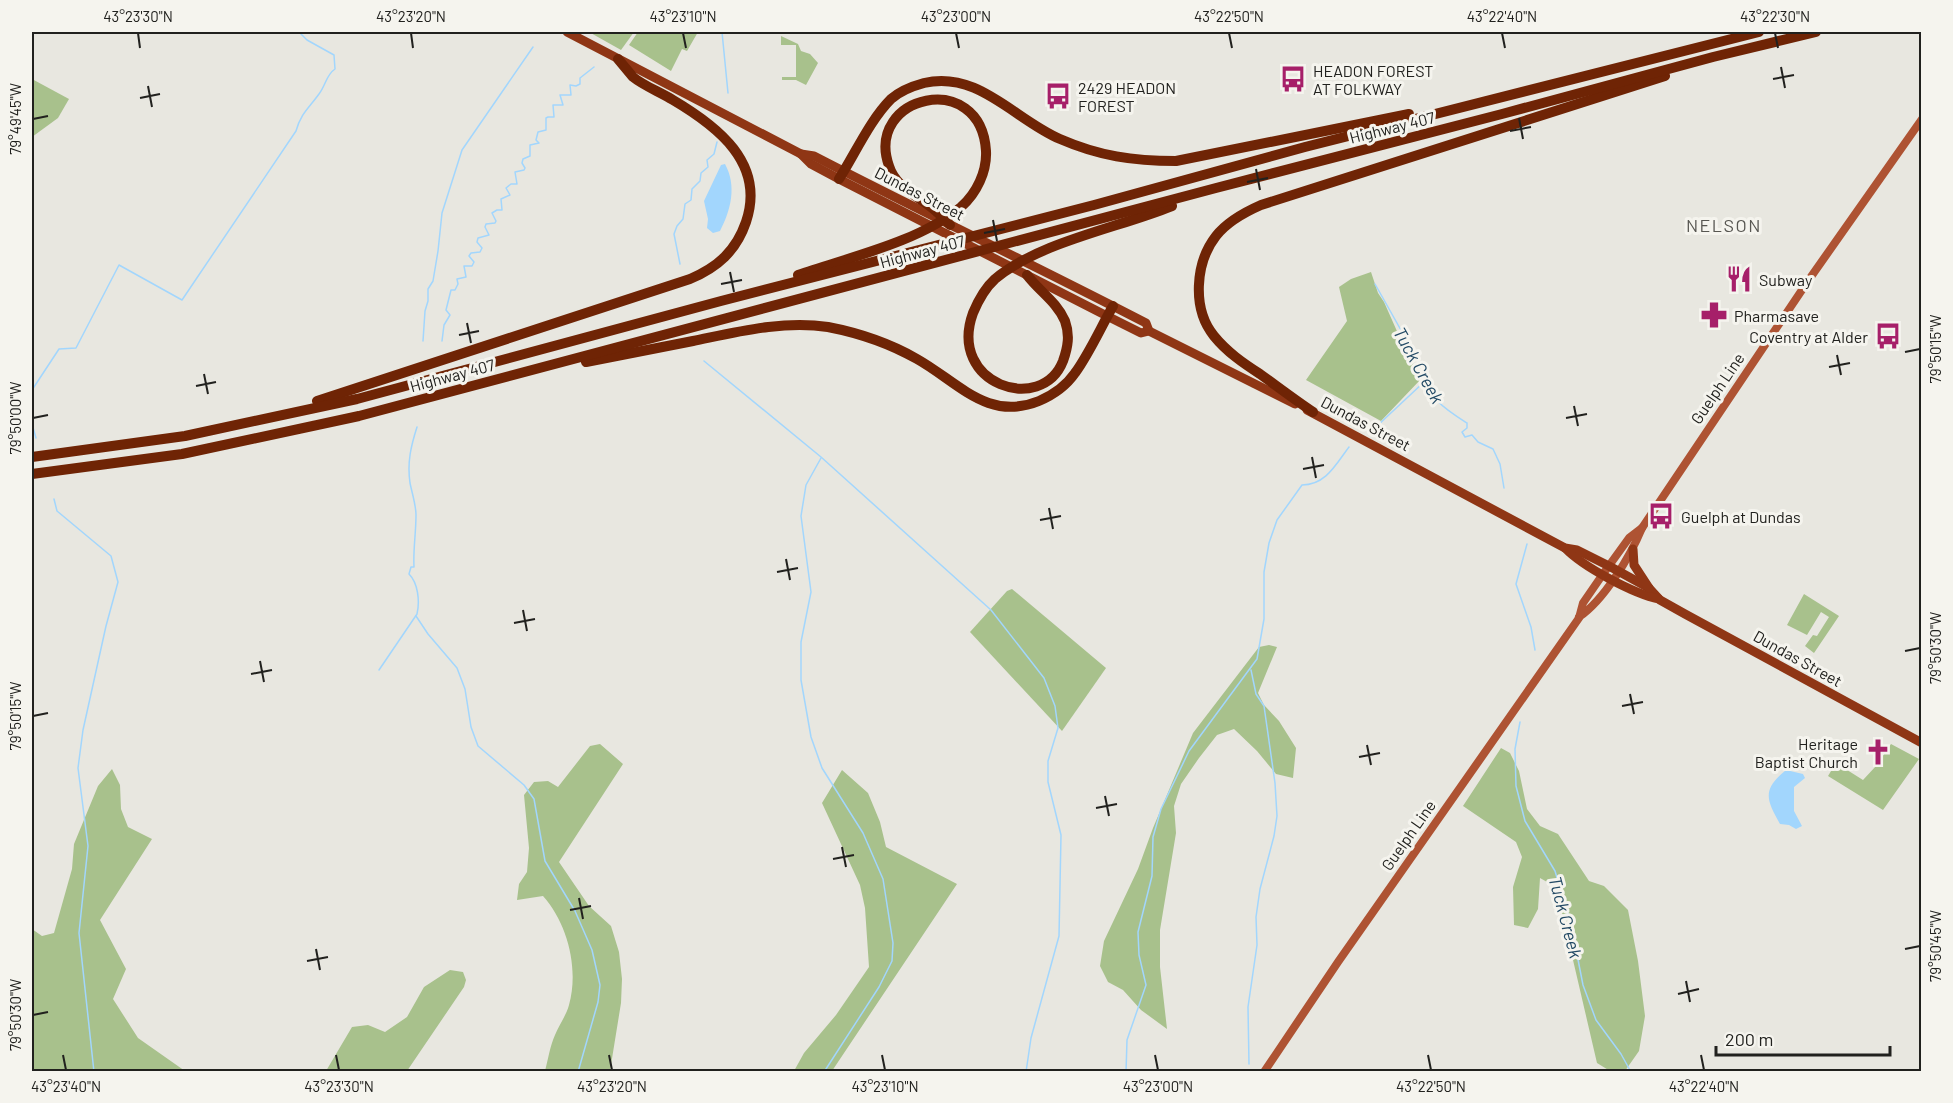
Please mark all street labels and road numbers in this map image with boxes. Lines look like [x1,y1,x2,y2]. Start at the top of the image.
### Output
street label: Highway 407 [1347,107,1437,147]
street label: Dundas Street [872,162,968,224]
street label: Highway 407 [878,230,967,271]
street label: Guelph Line [1686,349,1748,427]
street label: Highway 407 [408,354,497,395]
street label: Dundas Street [1318,392,1414,454]
street label: Dundas Street [1750,626,1846,690]
street label: Guelph Line [1377,796,1439,874]

